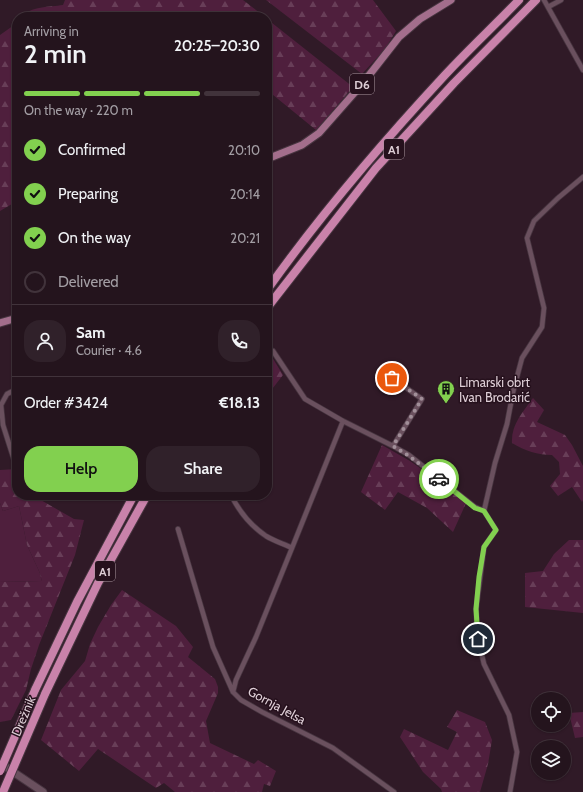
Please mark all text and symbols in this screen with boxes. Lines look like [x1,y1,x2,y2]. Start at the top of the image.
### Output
text: Arriving in [24,23,79,39]
text: 20:25–20:30 [174,37,260,55]
text: 2 min [24,38,87,70]
road number: D6 [350,74,374,94]
text: On the way · 220 m [24,102,133,118]
icon: check [24,139,46,161]
road number: A1 [384,139,404,159]
text: Confirmed [58,141,126,159]
text: 20:10 [228,142,260,158]
icon: check [24,183,46,205]
text: Preparing [58,185,118,203]
text: 20:14 [230,186,260,202]
icon: check [24,227,46,249]
text: On the way [58,229,131,247]
text: 20:21 [230,230,260,246]
text: Delivered [58,273,119,291]
button: person [24,320,66,362]
button: phone [218,320,260,362]
text: Sam [76,324,105,342]
text: Courier · 4.6 [76,342,142,358]
pin [375,361,409,395]
icon: bag [381,367,403,389]
place label: Limarski obrt Ivan Brodarić [459,374,530,405]
building icon: Limarski obrt Ivan Brodarić [436,379,456,404]
text: Order #3424 [24,394,108,412]
text: €18.13 [219,394,260,412]
button: Help [24,446,138,492]
button: Share [146,446,260,492]
courier [419,459,459,499]
icon: car [428,468,450,490]
road number: A1 [95,561,115,581]
pin [461,622,495,656]
icon: home [467,628,489,650]
street label: Gornja Jelsa [245,683,309,729]
map controls [531,692,571,780]
button: locate [531,692,571,732]
street label: Drežnik [7,693,39,738]
button: layers [531,740,571,780]

